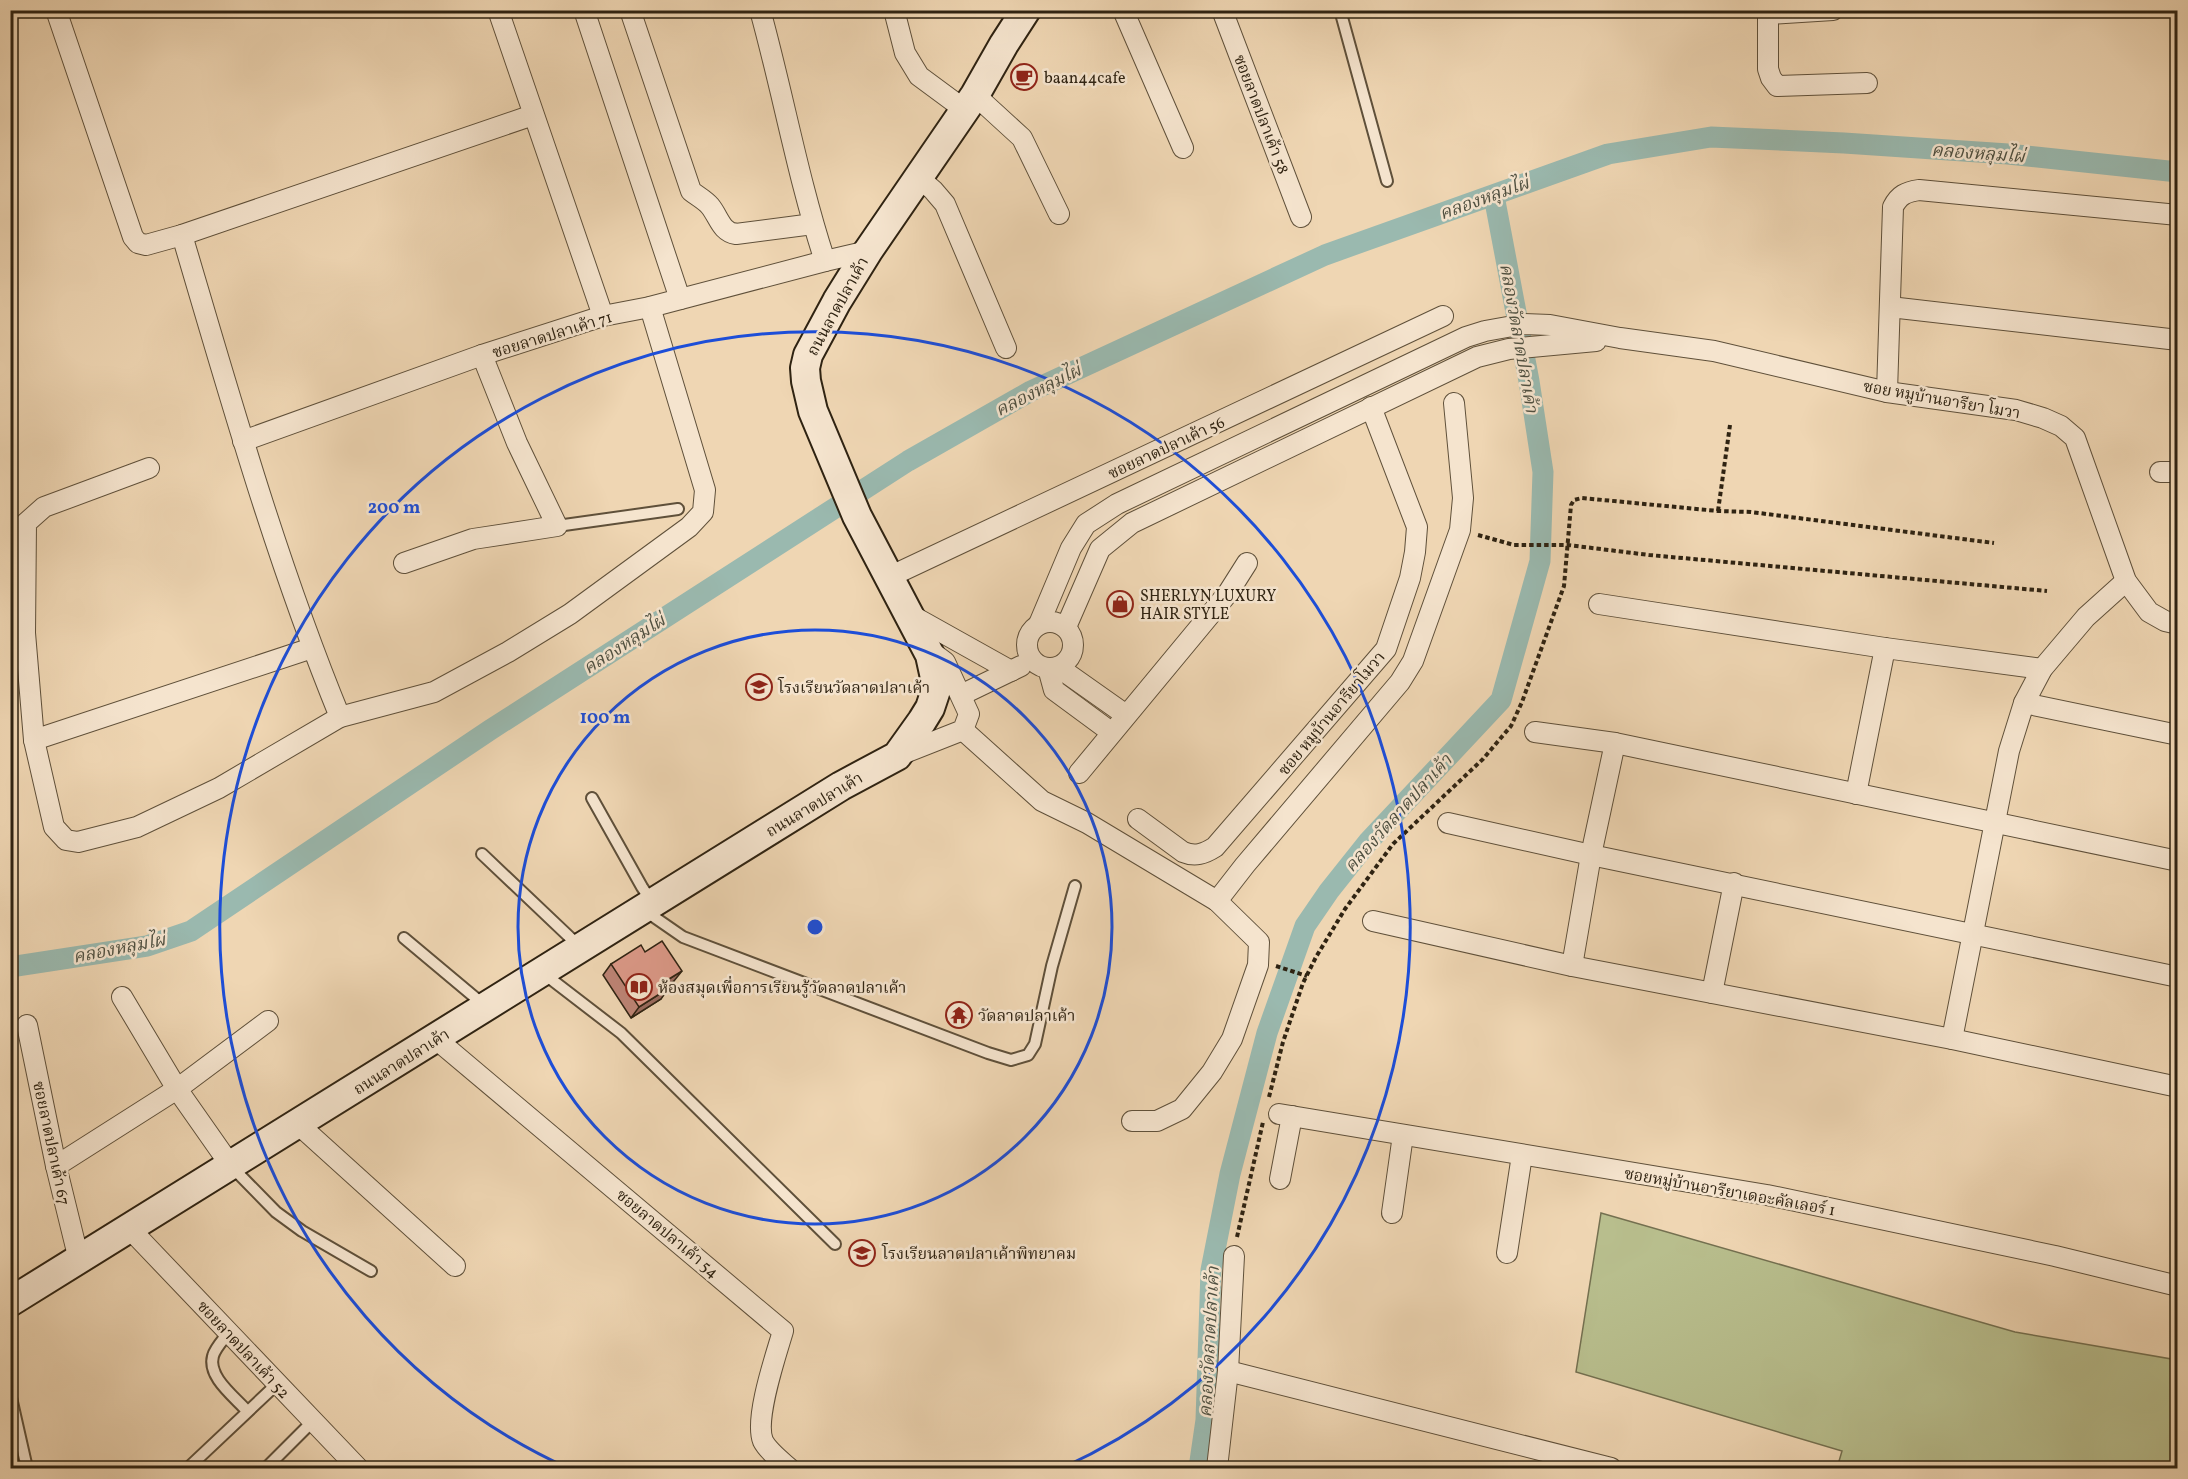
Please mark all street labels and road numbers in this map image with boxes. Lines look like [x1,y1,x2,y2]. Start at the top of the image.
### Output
street label: ซอยลาดปลาเค้า 58 [1227,52,1293,178]
street label: ถนนลาดปลาเค้า [803,254,875,360]
street label: ซอยลาดปลาเค้า 71 [490,307,615,365]
street label: ซอย หมูบ้านอารียา โมวา [1861,375,2022,426]
street label: ซอยลาดปลาเค้า 56 [1105,412,1229,485]
street label: ซอย หมูบ้านอารียาโมวา [1273,647,1391,781]
street label: ถนนลาดปลาเค้า [762,768,868,843]
street label: ถนนลาดปลาเค้า [350,1024,454,1101]
street label: ซอยลาดปลาเค้า 67 [26,1079,74,1208]
street label: ซอยหมู่บ้านอารียาเดอะคัลเลอร์ 1 [1622,1164,1837,1222]
street label: ซอยลาดปลาเค้า 54 [611,1185,723,1284]
street label: ซอยลาดปลาเค้า 52 [191,1296,294,1404]

